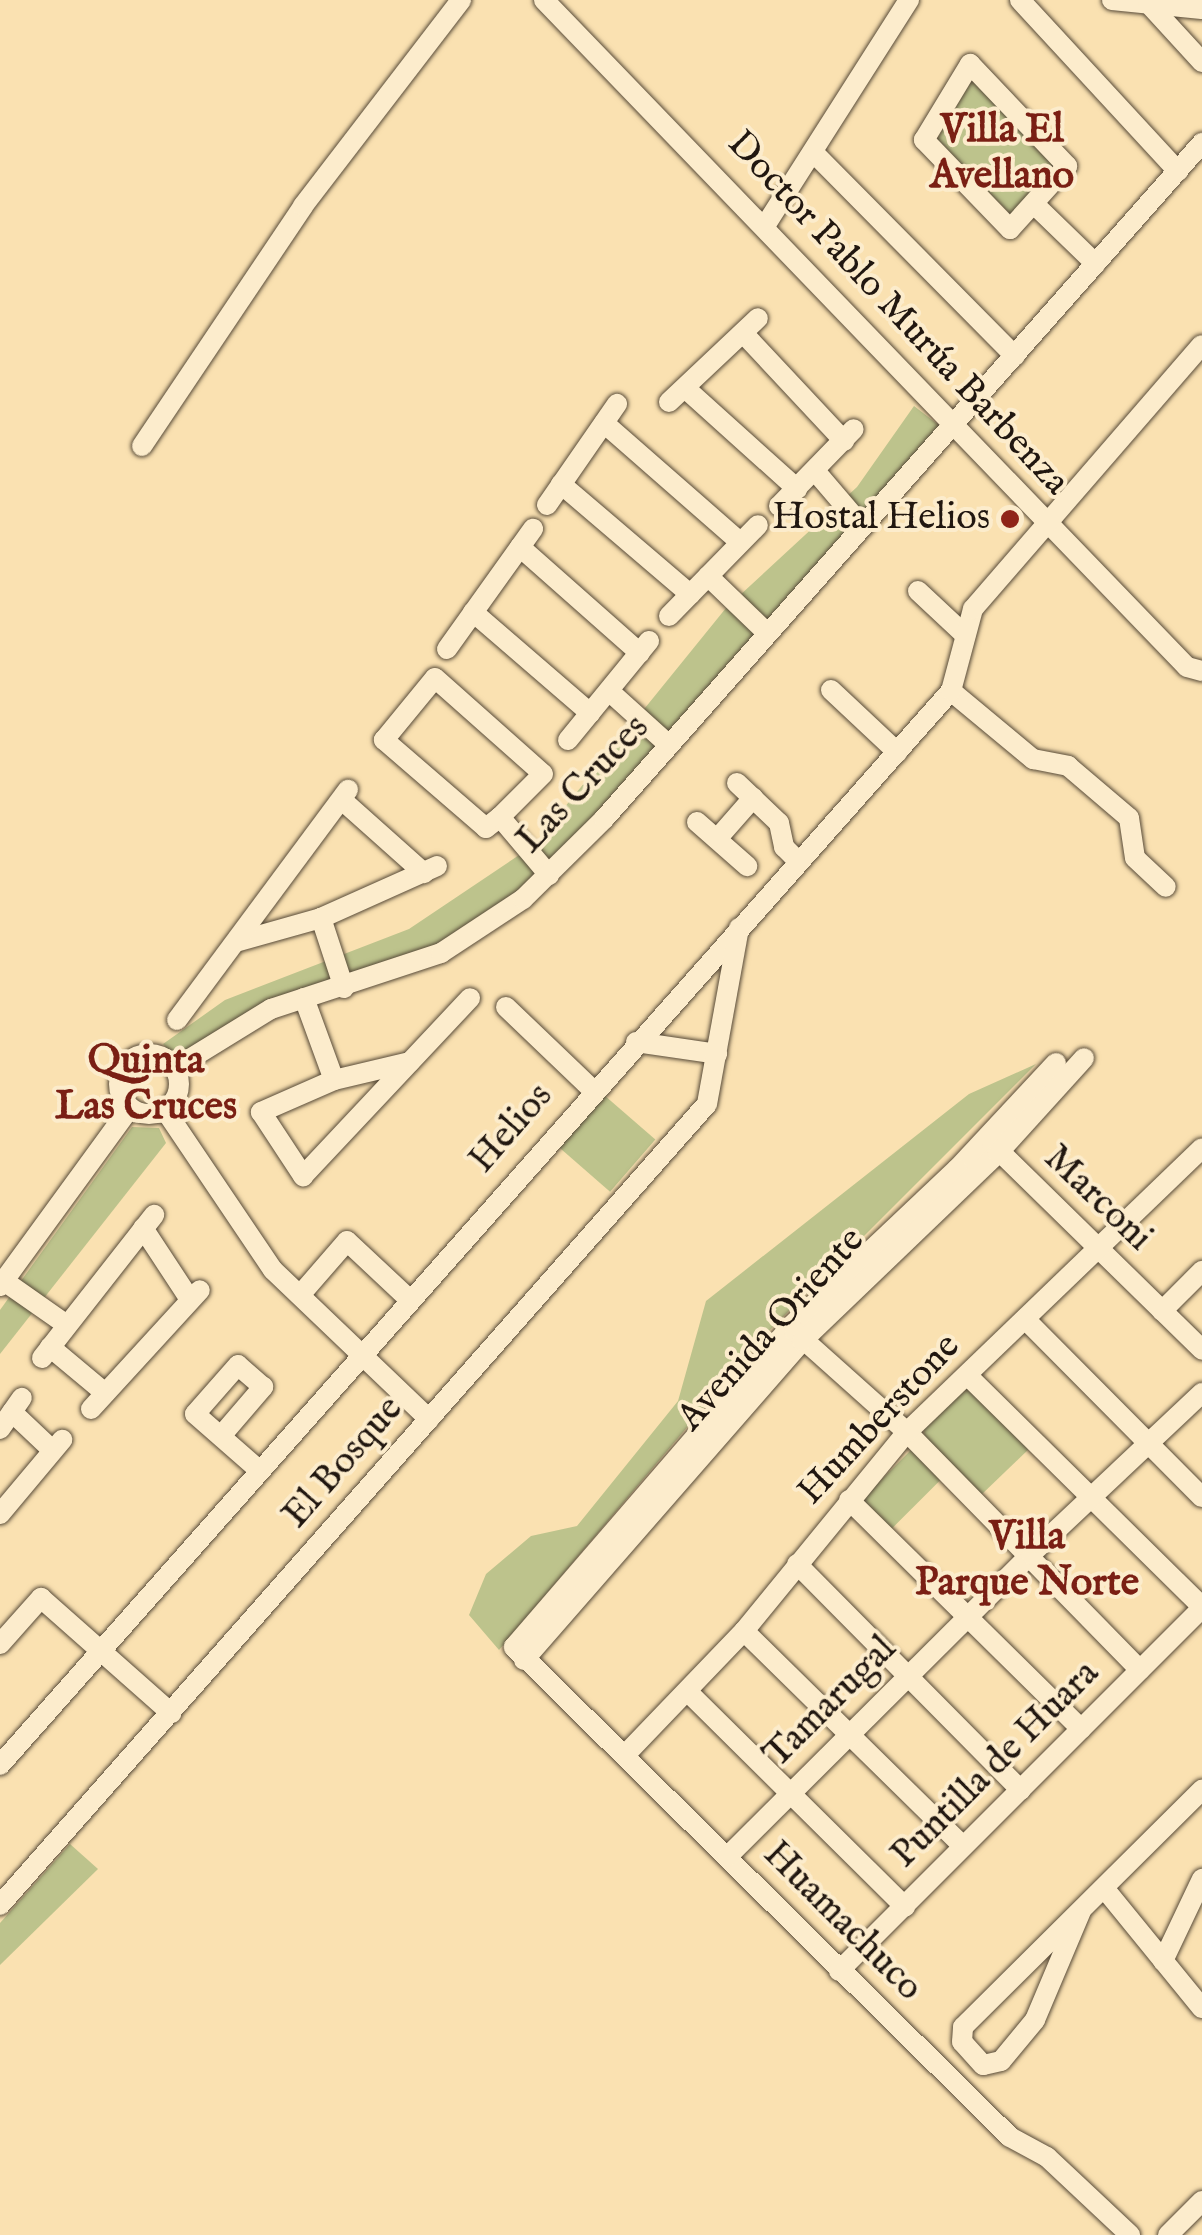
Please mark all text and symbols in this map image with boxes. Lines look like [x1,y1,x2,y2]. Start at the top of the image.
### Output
district label: Villa El Avellano [930,107,1074,201]
street label: Doctor Pablo Murúa Barbenza [716,123,1078,505]
place label: Hostal Helios [772,496,990,542]
marker: Hostal Helios [999,508,1021,530]
street label: Las Cruces [508,706,660,864]
district label: Quinta Las Cruces [55,1038,237,1132]
street label: Helios [461,1075,563,1183]
street label: Marconi [1033,1136,1161,1262]
street label: Avenida Oriente [669,1219,875,1441]
street label: Humberstone [789,1325,971,1515]
street label: El Bosque [274,1388,414,1538]
district label: Villa Parque Norte [915,1514,1139,1608]
street label: Tamarugal [755,1627,907,1779]
street label: Puntilla de Huara [883,1652,1109,1878]
street label: Huamachuco [753,1833,931,2011]

